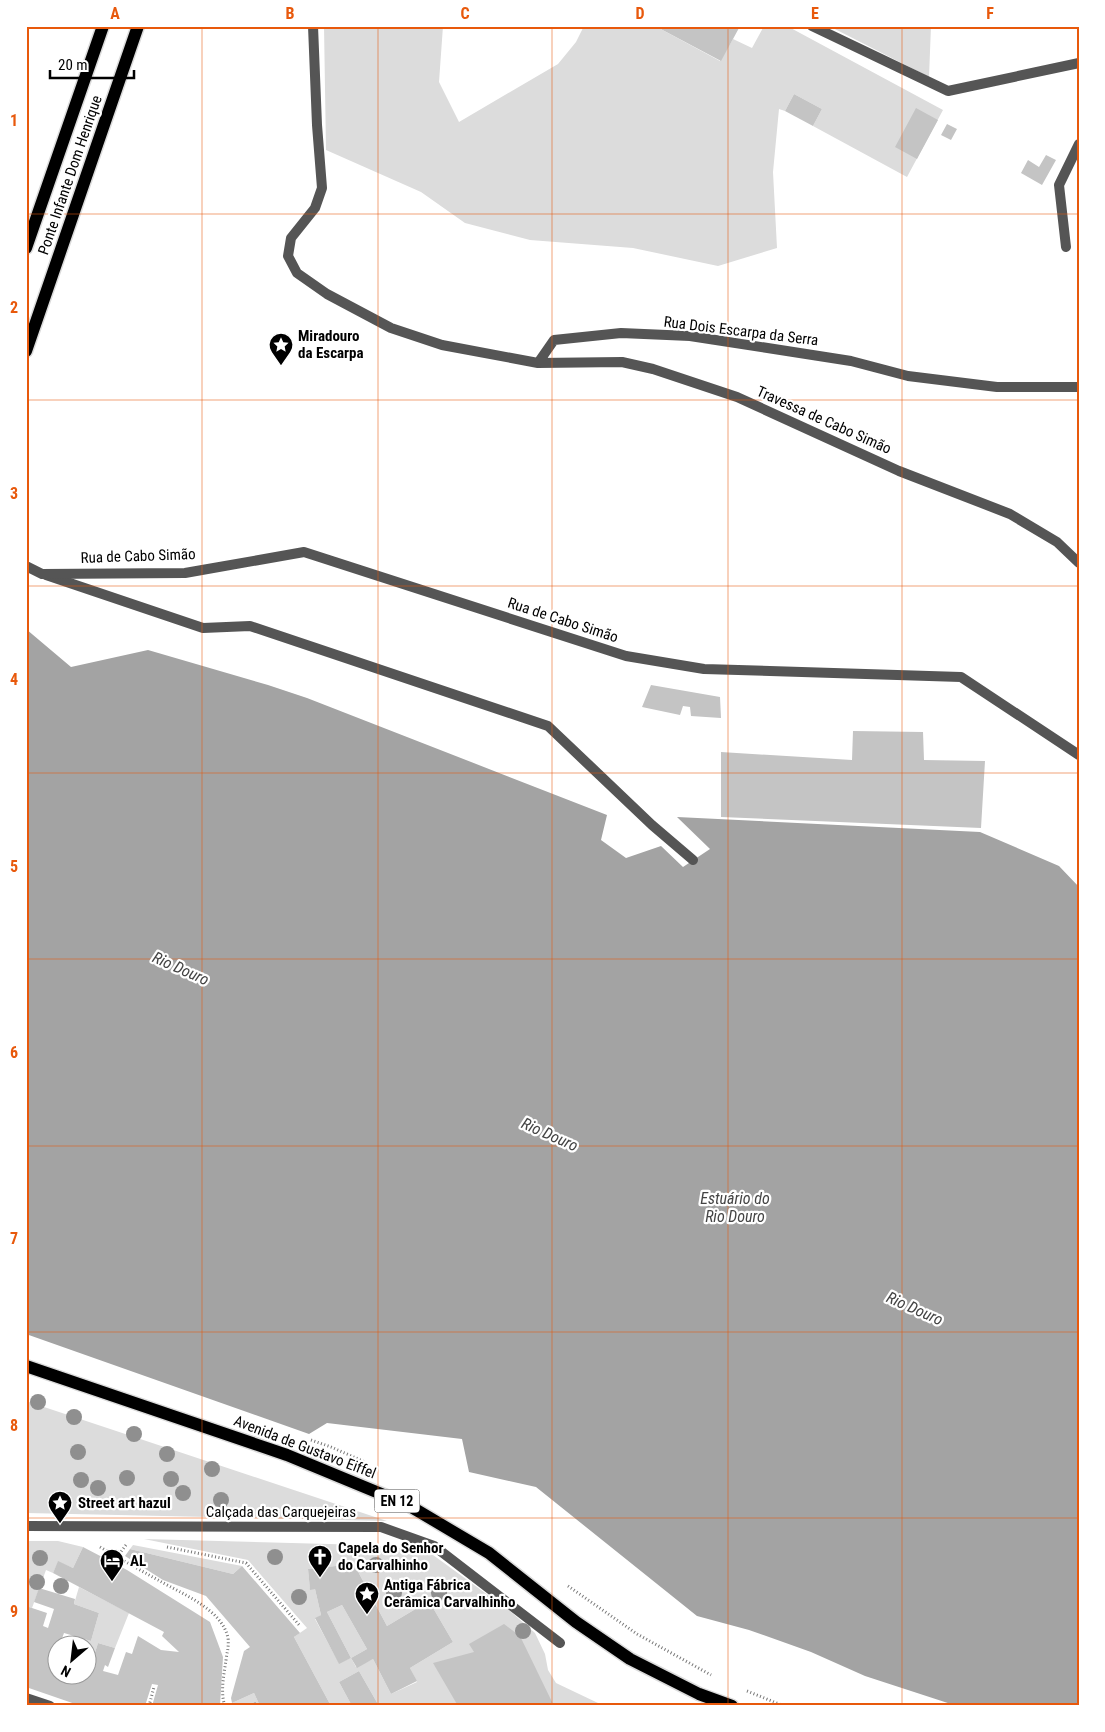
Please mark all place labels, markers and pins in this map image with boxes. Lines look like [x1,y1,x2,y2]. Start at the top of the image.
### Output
place label: Miradouro da Escarpa [298,327,364,362]
place icon: Miradouro da Escarpa [268,332,294,366]
place icon: Street art hazul [47,1490,73,1524]
place label: Street art hazul [78,1494,171,1512]
place label: Capela do Senhor do Carvalhinho [338,1539,443,1574]
church icon: Capela do Senhor do Carvalhinho [307,1544,333,1578]
hotel icon: AL [99,1548,125,1582]
place label: AL [130,1552,146,1570]
place label: Antiga Fábrica Cerâmica Carvalhinho [384,1576,515,1611]
place icon: Antiga Fábrica Cerâmica Carvalhinho [354,1581,380,1615]

